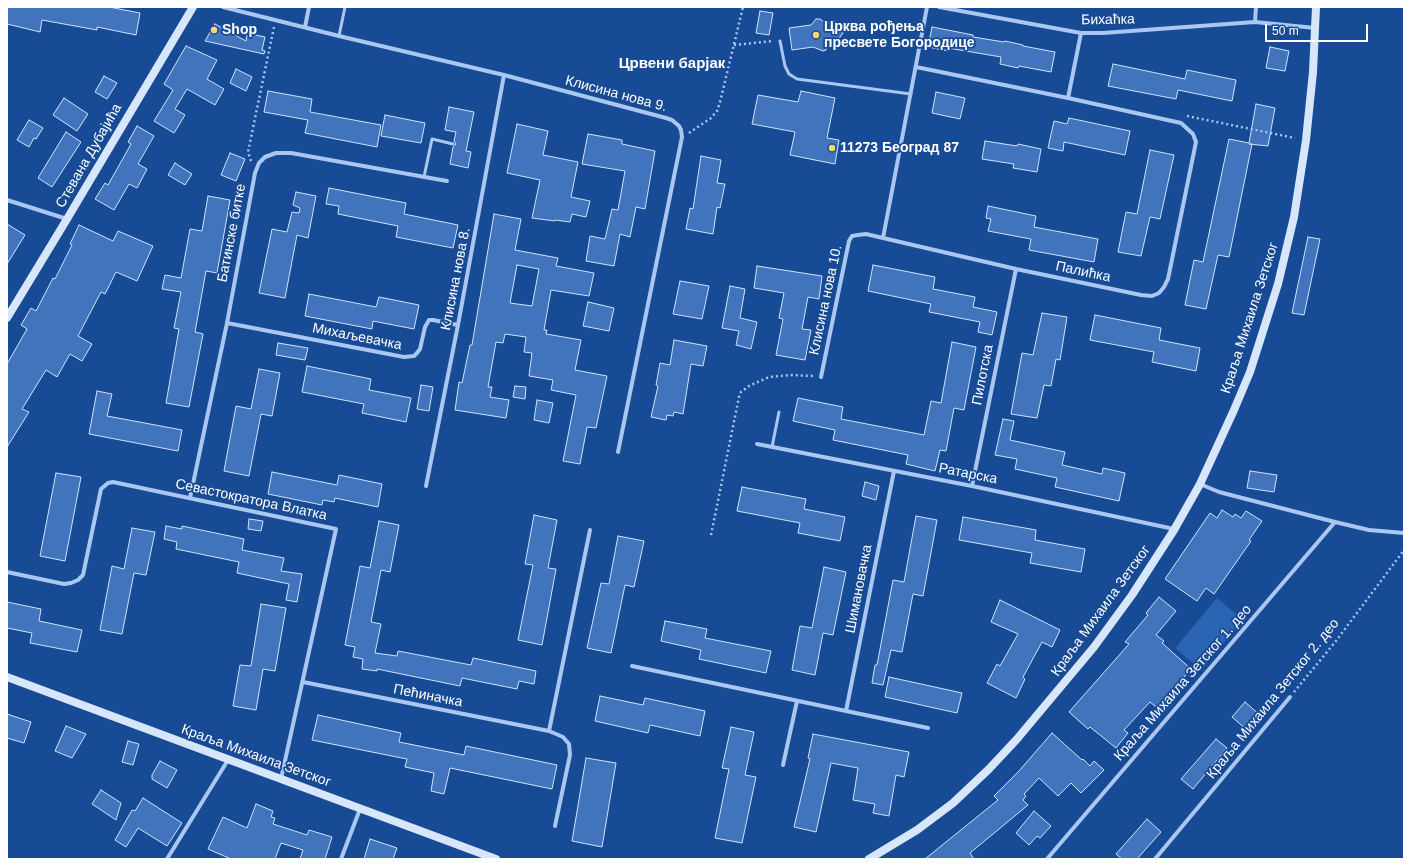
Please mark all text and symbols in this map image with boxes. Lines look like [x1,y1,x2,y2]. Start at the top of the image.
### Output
street label: Бихаћка [1081,11,1135,29]
scale bar [1267,16,1370,42]
place label: Црква рођења пресвете Богородице [824,19,975,52]
place label: Shop [222,22,257,38]
text: 50 m [1272,24,1299,38]
marker: Shop [209,25,219,35]
marker: Црква рођења пресвете Богородице [811,30,821,40]
district label: Црвени барјак [619,55,725,73]
street label: Клисина нова 9. [563,72,669,116]
street label: Стевана Дубајића [52,101,126,211]
place label: 11273 Београд 87 [840,140,959,156]
marker: 11273 Београд 87 [827,143,837,153]
street label: Батинске битке [214,182,250,284]
street label: Клисина нова 8. [438,226,474,332]
street label: Краља Михаила Зетског [1218,240,1282,396]
street label: Клисина нова 10. [806,243,846,357]
street label: Палићка [1054,258,1112,286]
street label: Михаљевачка [311,320,403,354]
street label: Пилотска [969,343,997,407]
street label: Ратарска [937,460,999,488]
street label: Севастократора Влатка [174,476,328,524]
street label: Краља Михаила Зетског [1048,542,1154,680]
street label: Шимановачка [842,543,876,635]
street label: Краља Михаила Зетског 1. део [1111,602,1255,764]
street label: Краља Михаила Зетског 2. део [1203,616,1343,782]
street label: Пећиначка [392,681,464,711]
street label: Краља Михаила Зетског [179,721,333,791]

